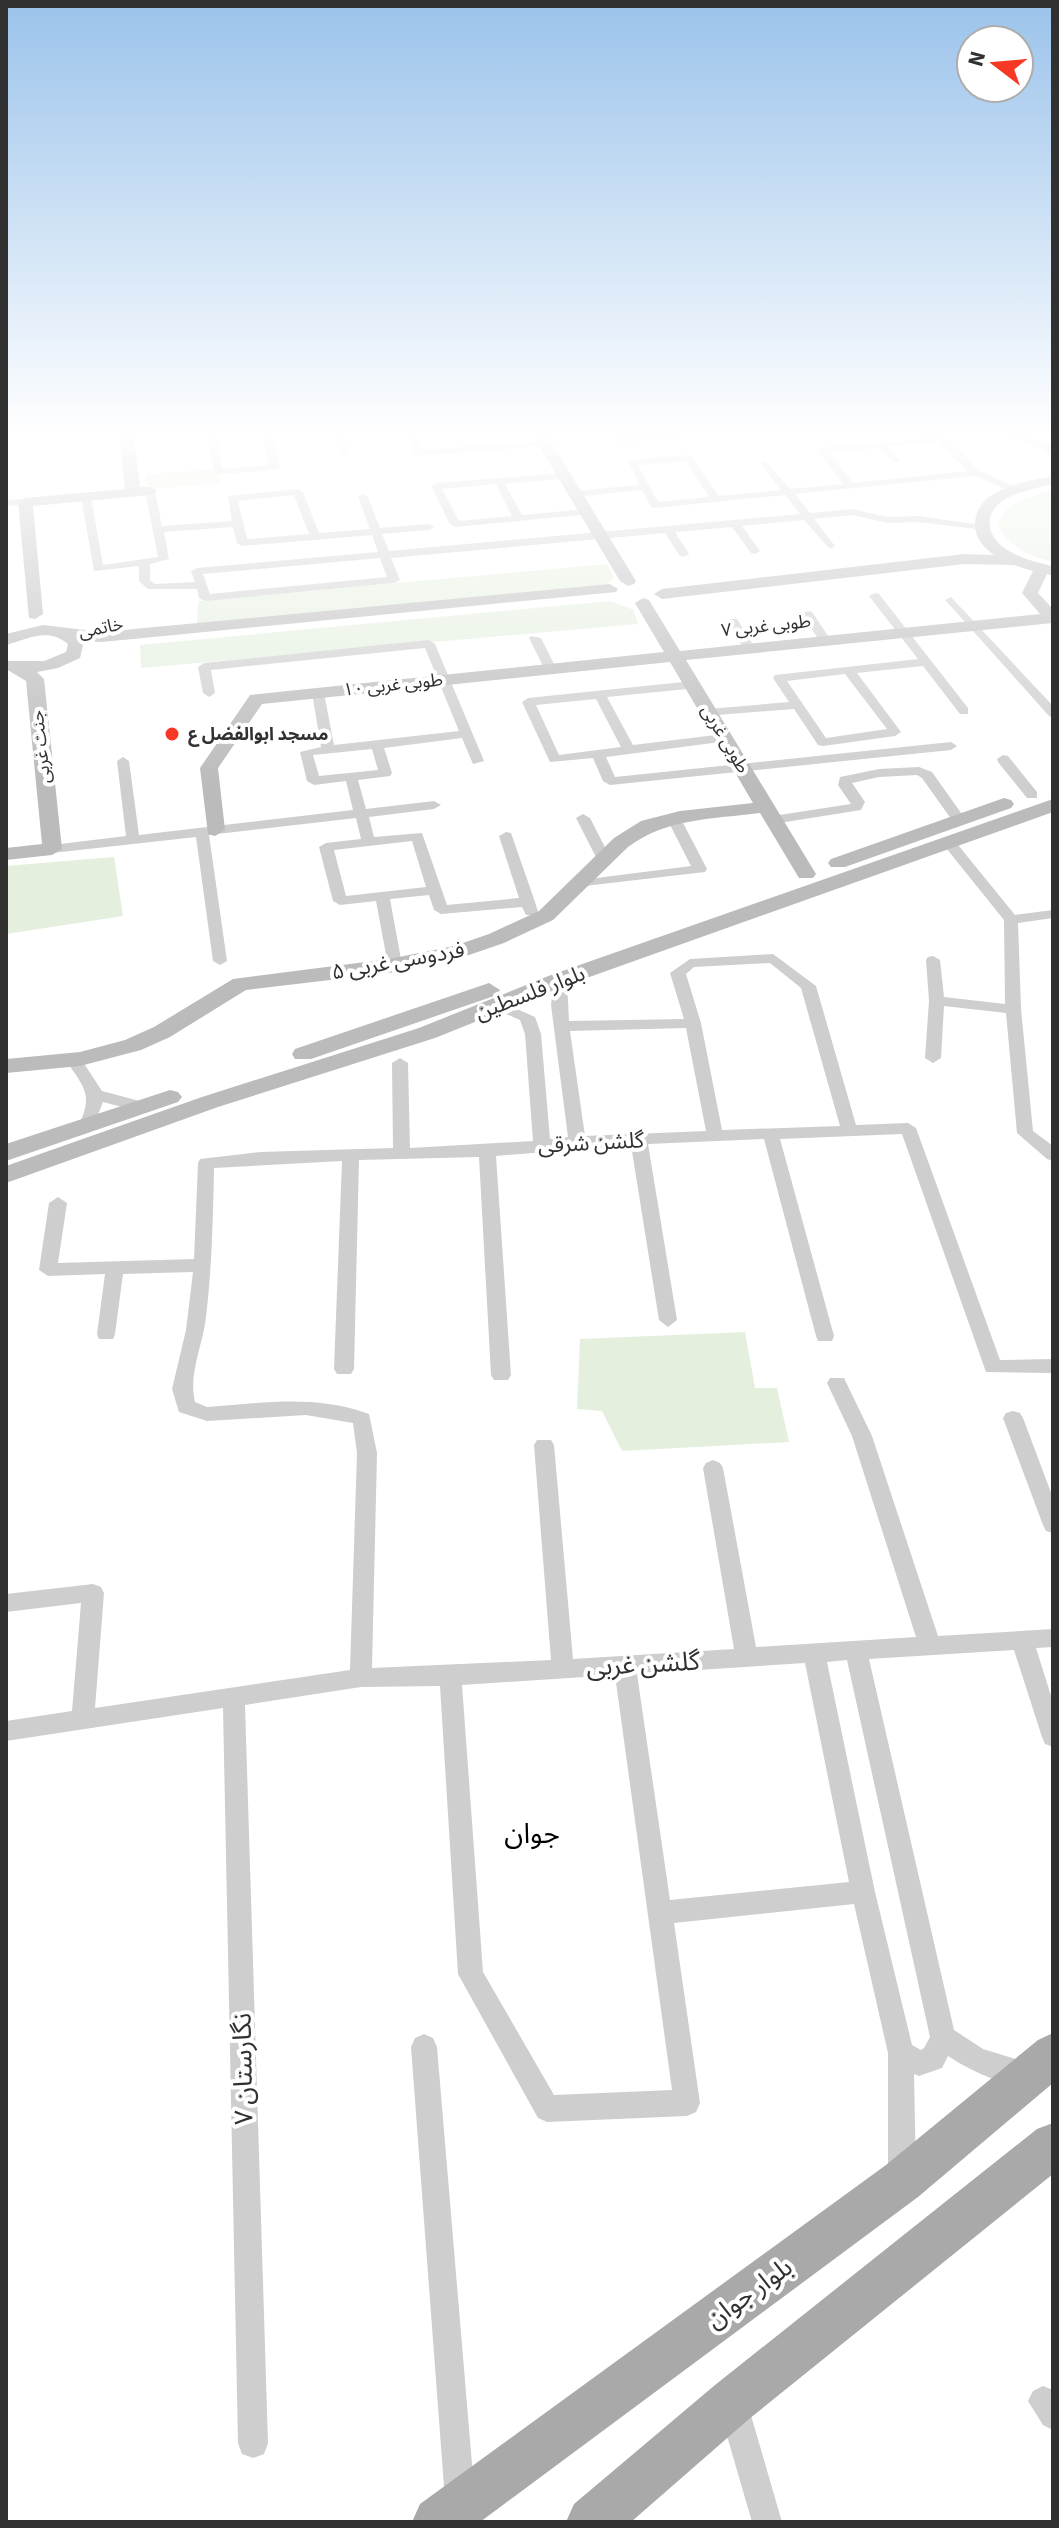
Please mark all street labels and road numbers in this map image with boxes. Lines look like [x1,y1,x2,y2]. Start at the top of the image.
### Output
street label: طوبی غربی ۷ [720,609,812,643]
street label: خاتمی [77,611,125,645]
street label: طوبی غربی ۱۰ [342,667,444,703]
street label: طوبی غربی [695,700,755,778]
street label: جنت غربی [25,709,57,785]
street label: فردوسی غربی ۵ [329,934,467,988]
street label: بلوار فلسطین [470,957,590,1029]
street label: گلشن شرقی [537,1124,646,1162]
street label: گلشن غربی [585,1643,701,1685]
street label: نگارستان ۷ [224,2013,262,2125]
street label: بلوار جوان [698,2249,800,2337]

